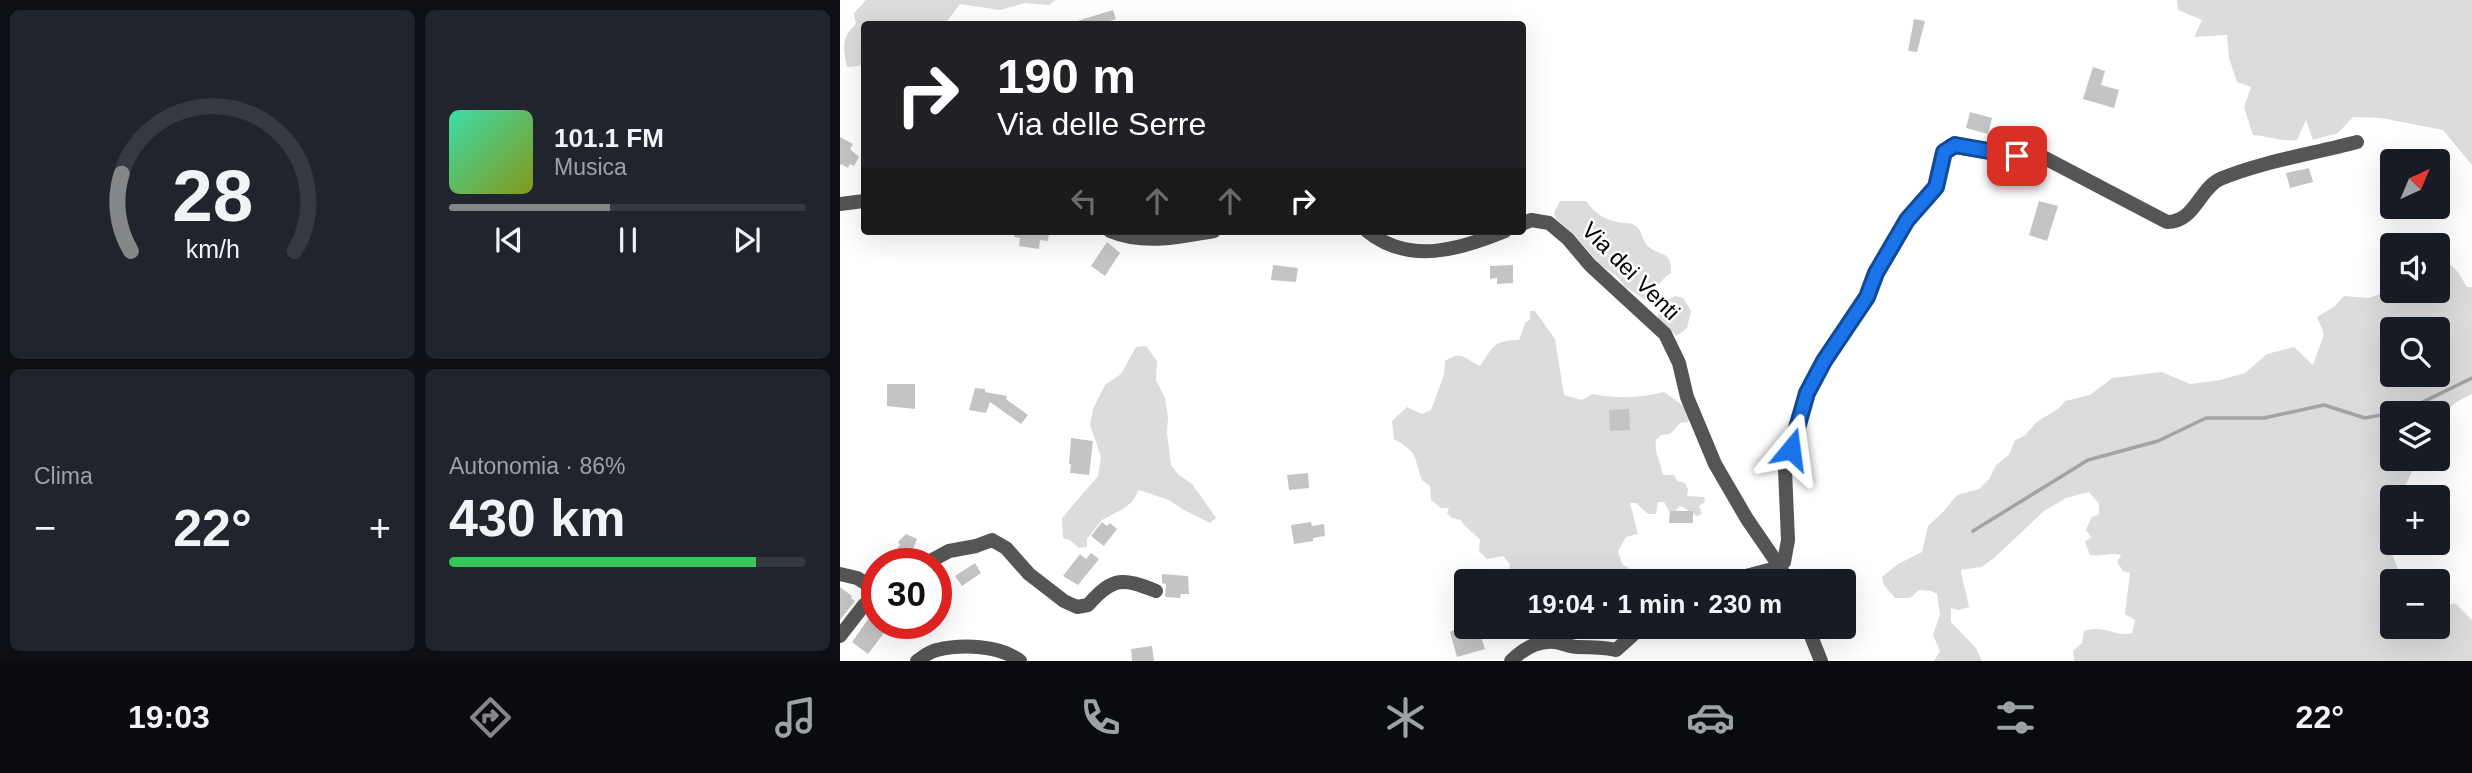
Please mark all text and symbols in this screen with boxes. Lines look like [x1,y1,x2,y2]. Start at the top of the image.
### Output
icon: right [882,49,973,140]
text: 190 m [997,49,1136,103]
text: Via delle Serre [997,106,1206,142]
text: 101.1 FM [554,123,664,153]
pin [1987,126,2047,186]
icon: arrive [1998,137,2036,175]
north arrow [2380,149,2450,219]
map controls [2380,149,2450,639]
text: Musica [554,154,627,180]
text: 28 [172,155,253,236]
icon: left [1065,182,1103,220]
icon: ahead [1138,182,1176,220]
icon: ahead [1211,182,1249,220]
icon: right [1284,182,1322,220]
street label: Via dei Venti [1577,217,1685,325]
icon: previous [490,221,528,259]
icon: pause [609,221,647,259]
icon: next [728,221,766,259]
button: sound [2380,233,2450,303]
text: km/h [185,235,240,263]
button: search [2380,317,2450,387]
button: layers [2380,401,2450,471]
position arrow [1754,412,1828,486]
text: Autonomia · 86% [449,453,625,479]
text: Clima [34,463,93,489]
button: + [2380,485,2450,555]
text: 430 km [449,489,625,547]
text: 22° [173,499,252,557]
text: − [34,507,56,549]
text: + [369,507,391,549]
speed limit sign: 30 [861,548,952,639]
button: − [2380,569,2450,639]
text: 19:04 · 1 min · 230 m [1528,589,1782,619]
icon: directions [466,693,515,742]
icon: music [771,693,820,742]
icon: phone [1076,693,1125,742]
icon: climate [1381,693,1430,742]
icon: car [1686,693,1735,742]
icon: filters [1991,693,2040,742]
text: 19:03 [128,699,210,735]
text: 22° [2296,699,2344,735]

